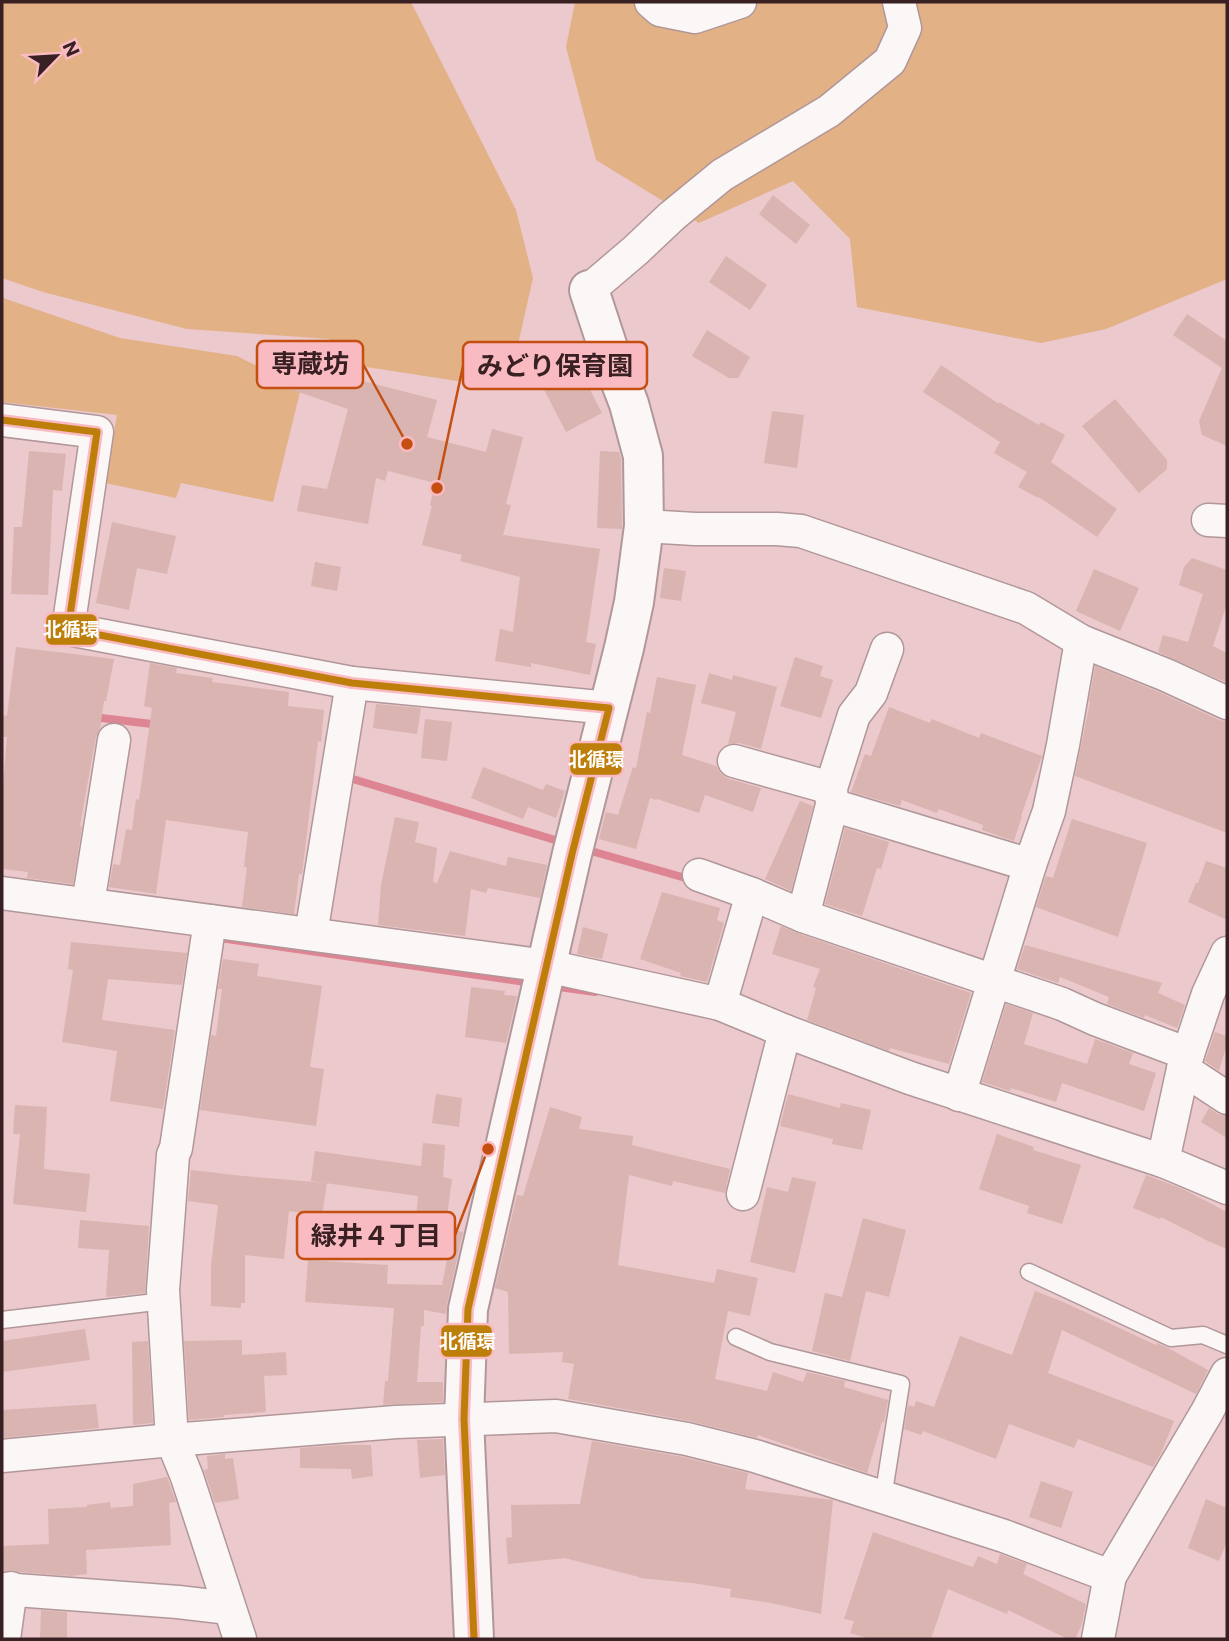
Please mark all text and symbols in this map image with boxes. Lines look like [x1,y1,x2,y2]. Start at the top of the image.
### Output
north arrow [21,21,91,91]
text: N [58,37,85,60]
callout: 専蔵坊 [257,341,363,388]
callout: みどり保育園 [463,342,647,389]
text: 専蔵坊 [271,347,349,378]
text: みどり保育園 [477,349,633,380]
line badge: 北循環 [45,613,98,646]
text: 北循環 [42,617,100,640]
line badge: 北循環 [569,742,623,776]
text: 北循環 [567,747,625,770]
callout: 緑井４丁目 [297,1212,455,1259]
text: 緑井４丁目 [311,1219,441,1250]
line badge: 北循環 [440,1324,493,1358]
text: 北循環 [438,1329,496,1352]

